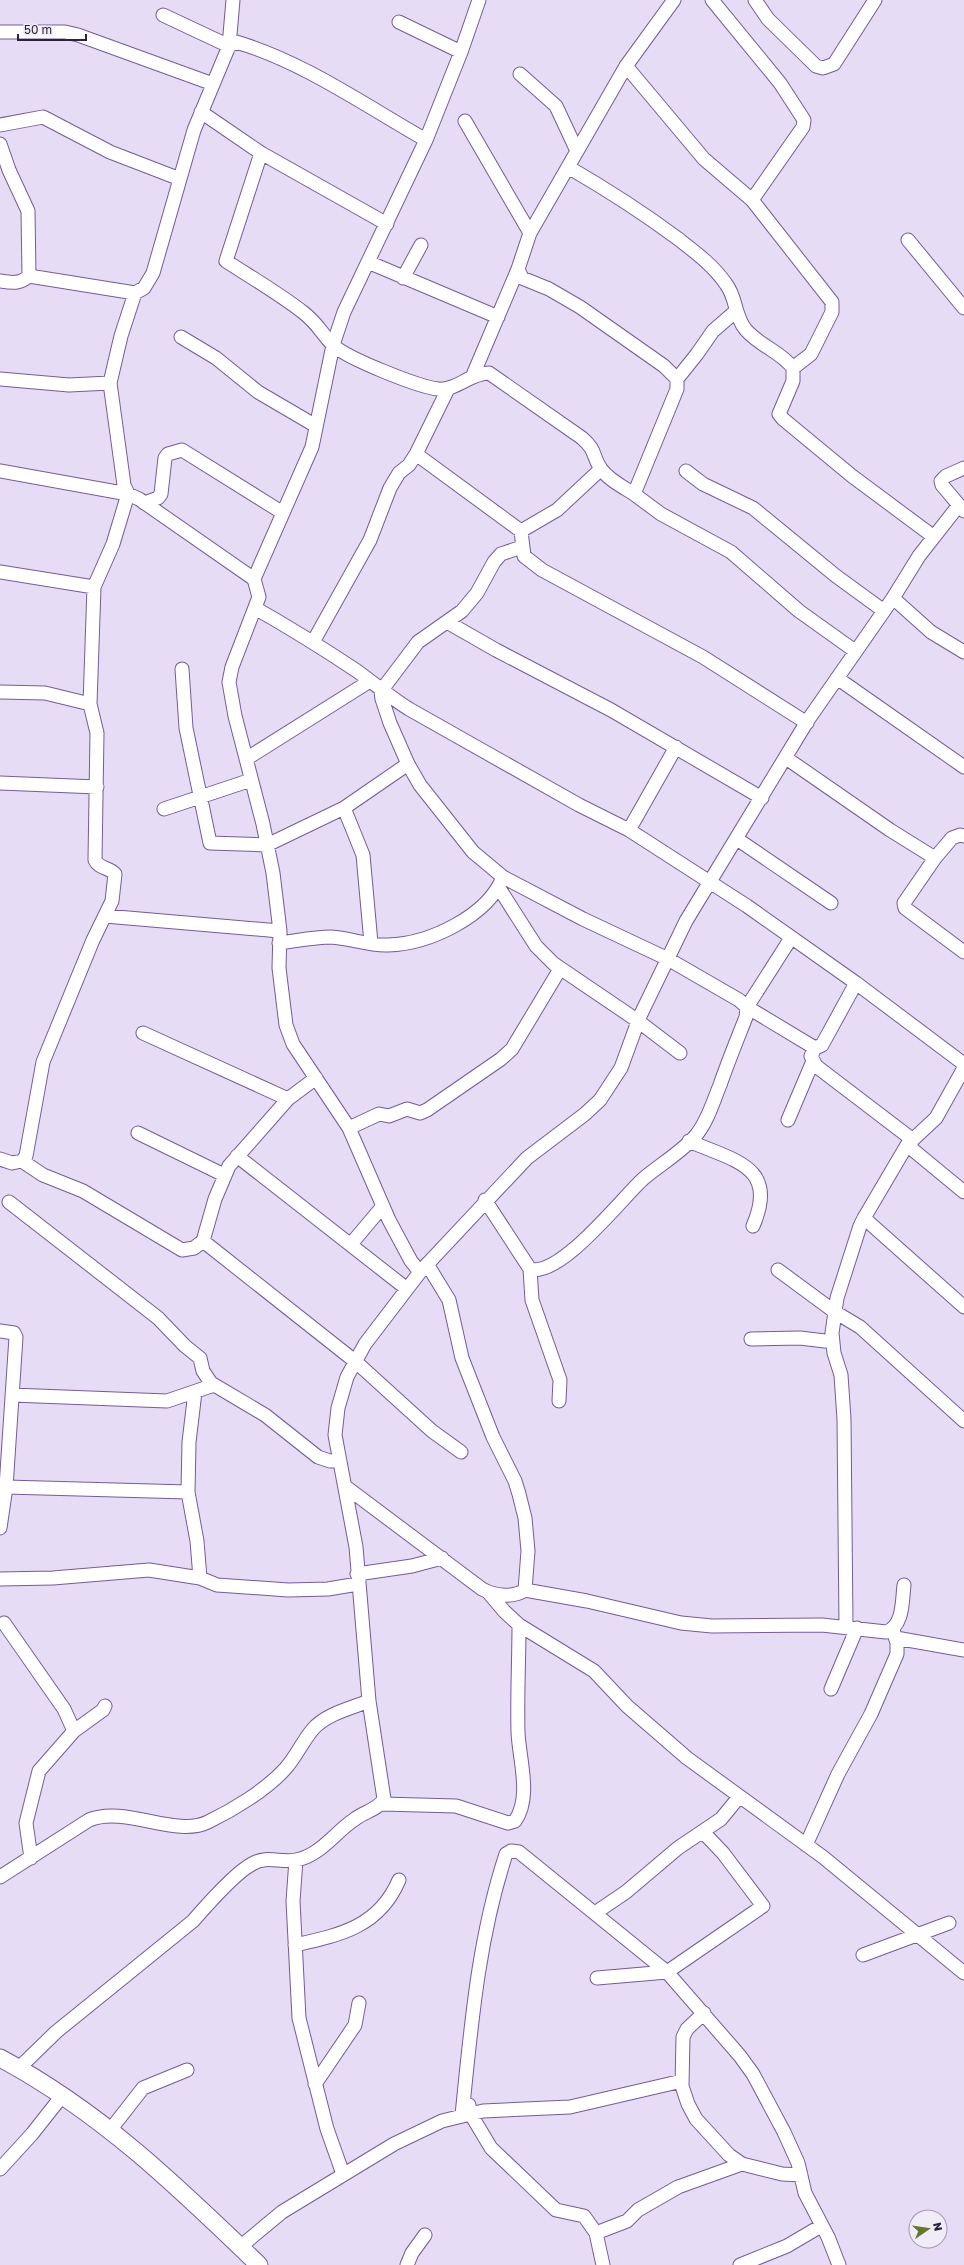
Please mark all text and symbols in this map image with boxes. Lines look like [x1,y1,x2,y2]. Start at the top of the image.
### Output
scale bar [18,16,86,42]
text: 50 m [24,22,52,37]
north arrow [908,2209,948,2249]
text: N [931,2221,946,2232]

